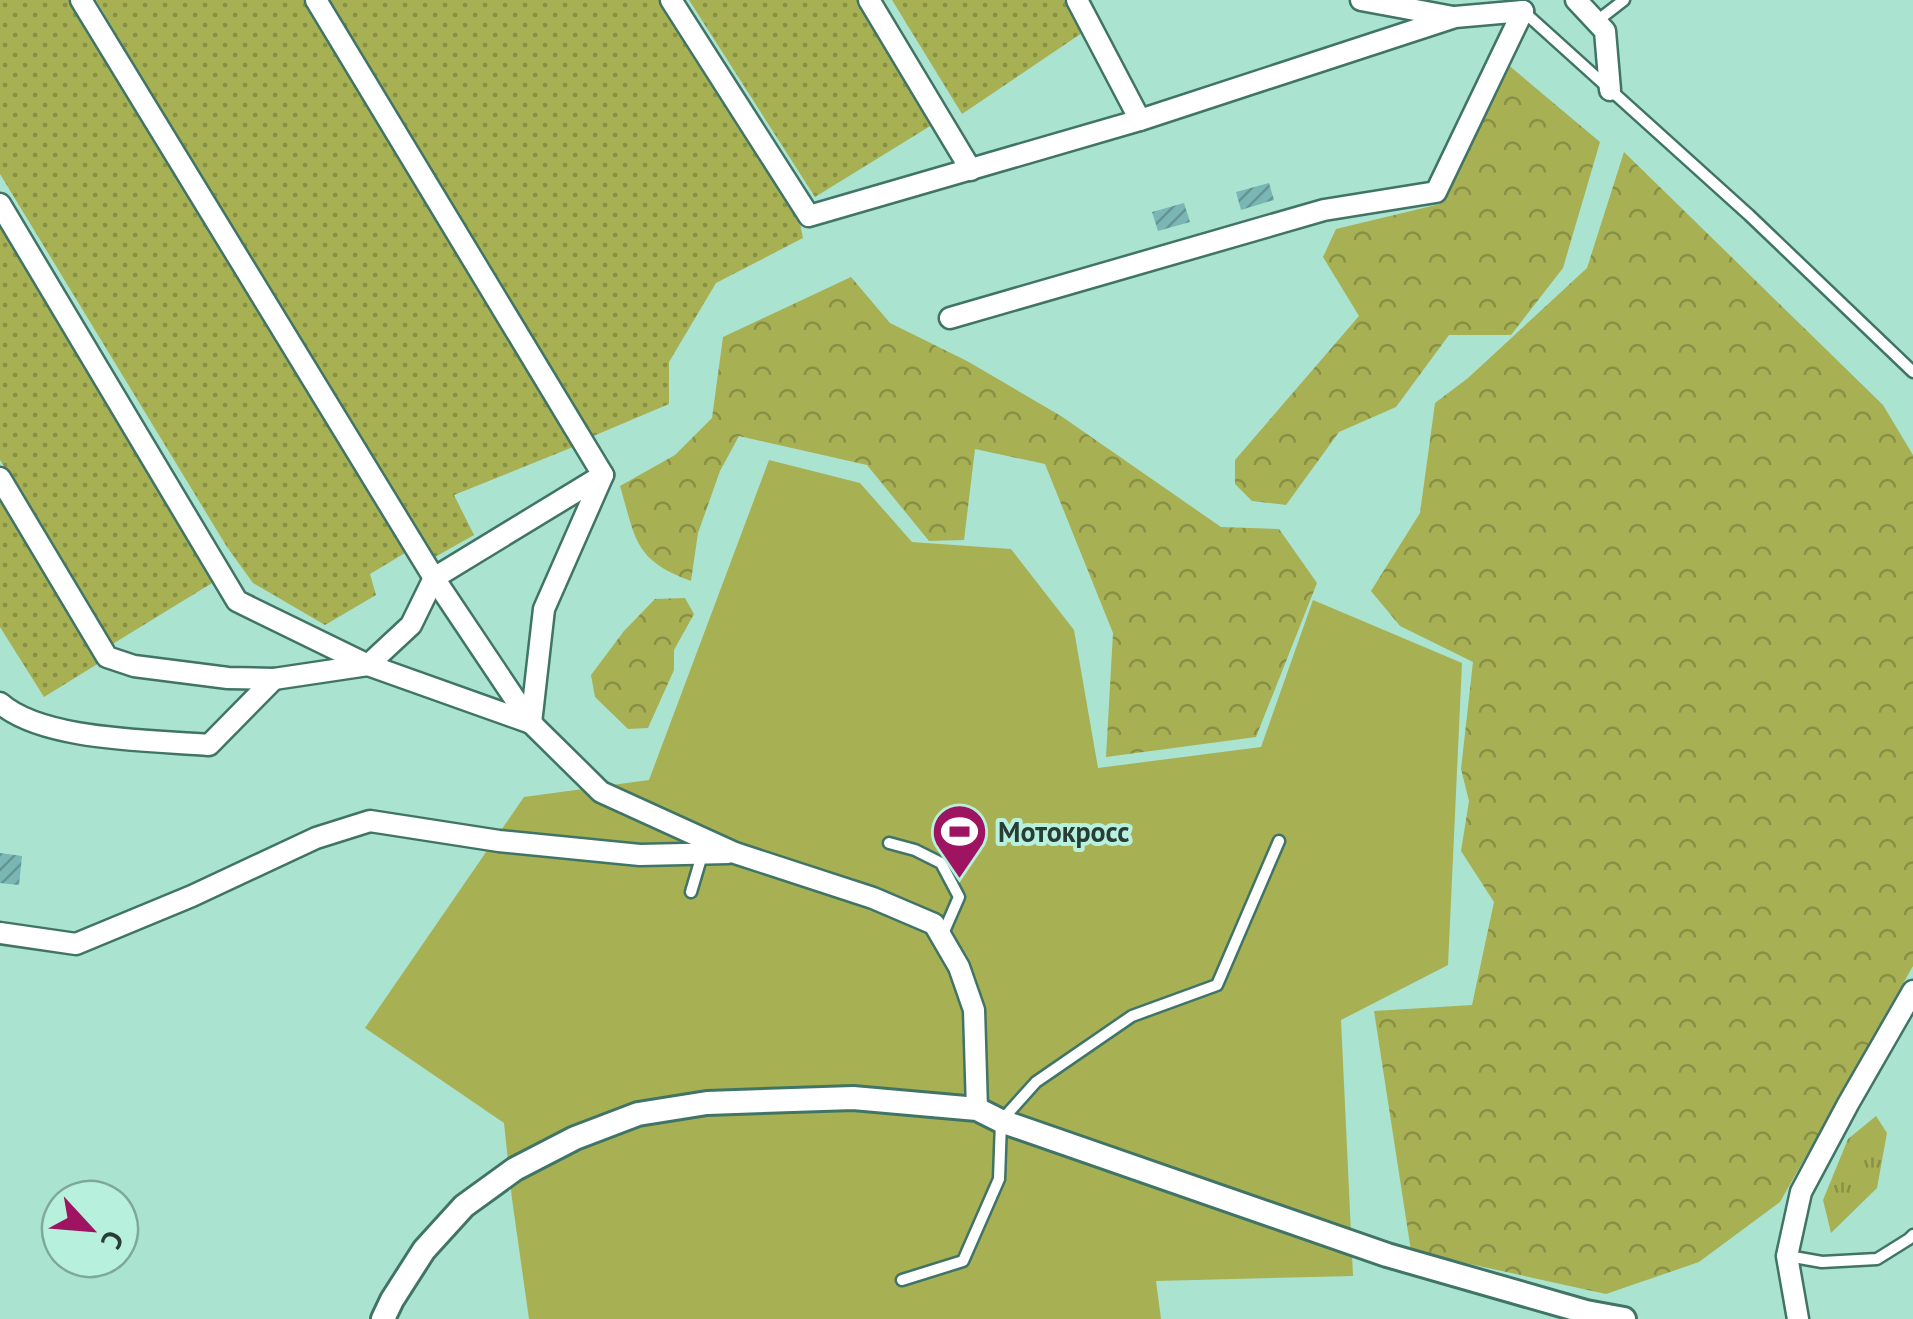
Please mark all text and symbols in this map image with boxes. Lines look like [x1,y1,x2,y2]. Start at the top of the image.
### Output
sports icon: Мотокросс [929,802,989,881]
place label: Мотокросс [998,813,1129,850]
north arrow [40,1179,140,1279]
text: С [93,1225,133,1255]

